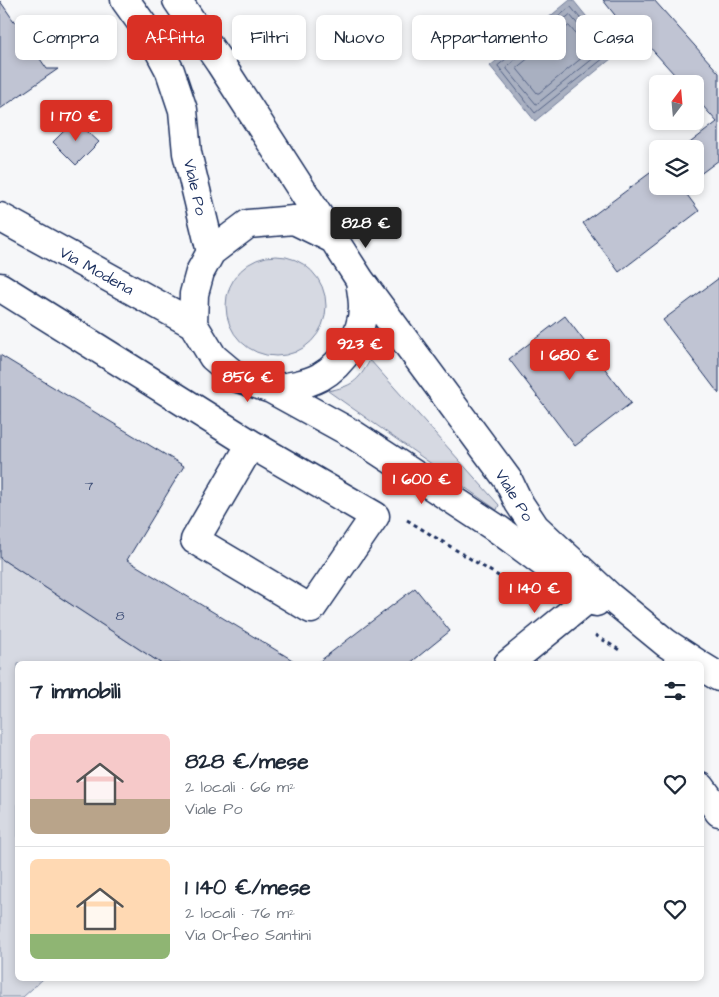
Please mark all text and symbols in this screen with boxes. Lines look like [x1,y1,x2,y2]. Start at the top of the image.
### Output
chip: Compra [15,15,117,60]
chip: Affitta [127,15,222,60]
chip: Filtri [232,15,306,60]
chip: Nuovo [316,15,402,60]
chip: Appartamento [412,15,566,60]
chip: Casa [576,15,652,60]
north arrow [649,75,704,130]
map controls [649,75,704,195]
pin: 1 170 € [30,100,122,142]
text: 1 170 € [51,105,101,127]
button: layers [649,140,704,195]
street label: Viale Po [178,157,212,218]
pin: 828 € [331,206,401,249]
text: 828 € [341,212,391,234]
street label: Via Modena [55,241,138,300]
pin: 923 € [325,328,395,370]
text: 923 € [337,333,383,355]
pin: 1 680 € [524,338,616,381]
text: 1 680 € [541,344,599,366]
pin: 856 € [213,360,283,403]
text: 856 € [223,366,273,388]
pin: 1 600 € [376,462,468,505]
street label: Viale Po [490,465,539,526]
text: 1 600 € [393,468,451,490]
house number: 7 [85,476,94,496]
pin: 1 140 € [489,572,581,614]
text: 1 140 € [510,577,560,599]
house number: 8 [115,606,125,626]
text: 7 immobili [30,677,120,706]
icon: filters [661,677,689,705]
text: 828 €/mese [185,747,309,776]
icon: home [70,754,130,814]
icon: heart [661,770,689,798]
text: 2 locali · 66 m² [185,776,295,798]
text: Viale Po [185,798,242,820]
text: 1 140 €/mese [185,873,311,902]
icon: home [70,879,130,939]
icon: heart [661,895,689,923]
text: 2 locali · 76 m² [185,902,295,924]
text: Via Orfeo Santini [185,924,311,946]

